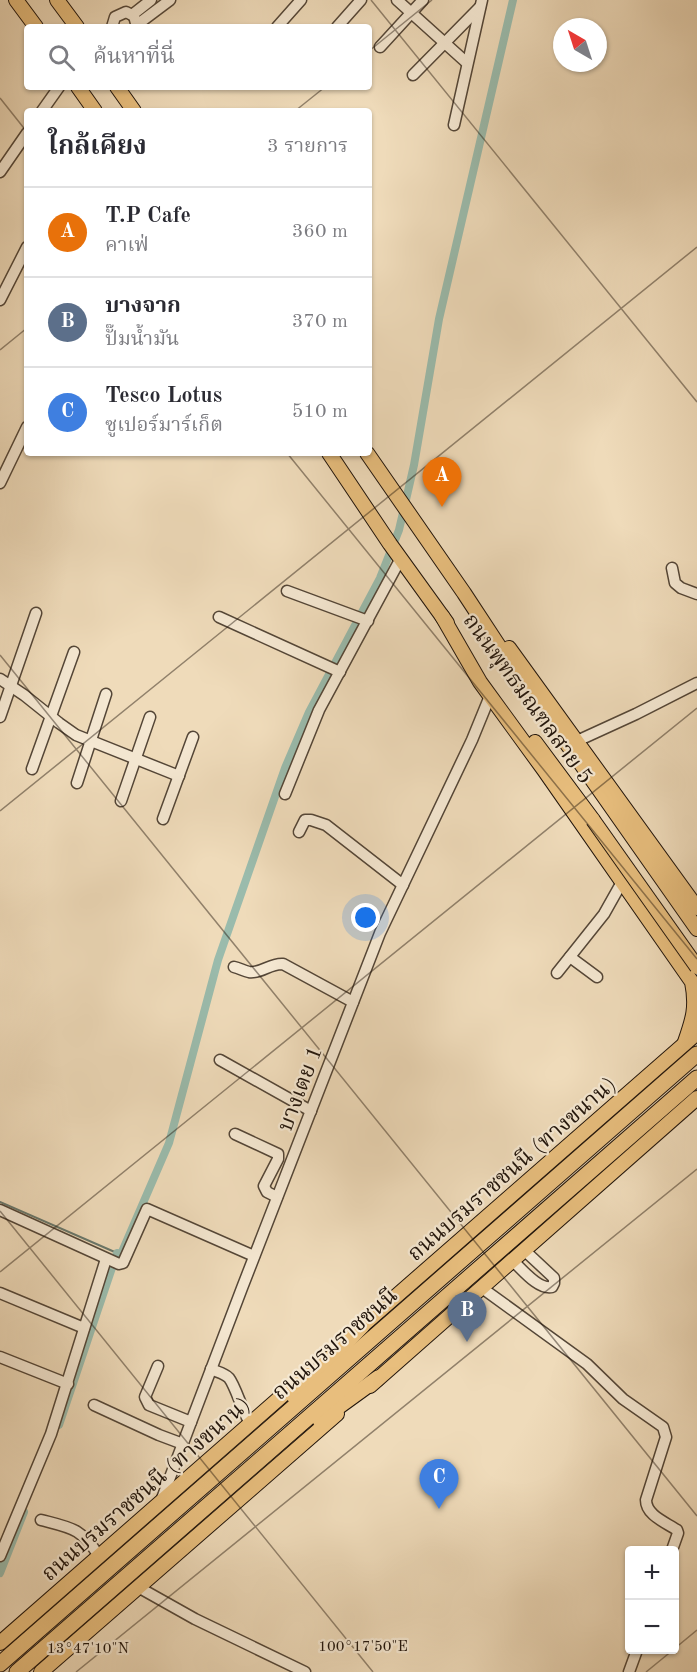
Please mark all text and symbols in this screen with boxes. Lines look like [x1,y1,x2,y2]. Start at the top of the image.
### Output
north arrow [553,18,607,72]
search box [24,24,372,90]
icon: search [45,41,78,74]
text: ค้นหาที่นี่ [93,46,175,68]
text: ใกล้เคียง [48,134,147,160]
text: 3 รายการ [267,137,348,157]
text: T.P Cafe [105,205,191,227]
text: A [60,222,75,242]
text: 360 m [292,222,348,242]
text: คาเฟ่ [105,236,149,256]
text: บางจาก [105,295,181,317]
text: B [60,312,75,332]
text: 370 m [292,312,348,332]
text: ปั๊มน้ำมัน [105,330,179,350]
text: Tesco Lotus [105,385,222,407]
text: C [61,402,74,422]
text: 510 m [292,402,348,422]
text: ซูเปอร์มาร์เก็ต [105,416,223,436]
pin: A [422,458,462,507]
street label: ถนนพุทธมณฑลสาย 5 [457,610,596,790]
your location [351,903,380,932]
street label: บางเตย 1 [275,1043,327,1134]
street label: ถนนบรมราชชนนี (ทางขนาน) [403,1072,621,1266]
street label: ถนนบรมราชชนนี [267,1283,402,1405]
pin: B [448,1292,486,1342]
street label: ถนนบรมราชชนนี (ทางขนาน) [37,1392,255,1586]
pin: C [420,1460,458,1509]
map controls [625,1546,679,1654]
button: + [625,1546,679,1600]
button: − [625,1600,679,1654]
text: 100°17'50"E [318,1640,408,1655]
text: 13°47'10"N [47,1642,129,1657]

